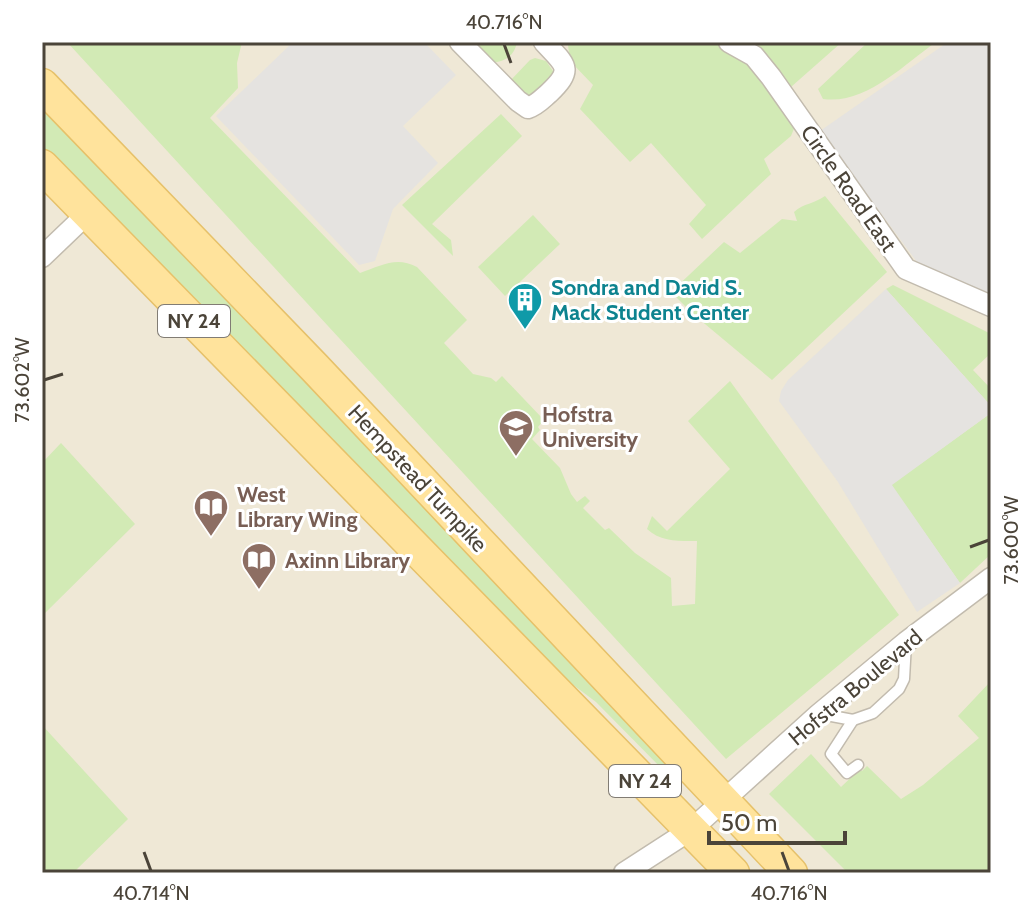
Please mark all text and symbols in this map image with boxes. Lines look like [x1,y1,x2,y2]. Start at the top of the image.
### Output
text: 40.716°N [466,10,542,34]
street label: Circle Road East [795,120,903,257]
place label: Sondra and David S. Mack Student Center [551,274,750,326]
building icon: Sondra and David S. Mack Student Center [506,281,544,331]
road number: NY 24 [158,305,230,337]
text: 73.602°W [10,337,34,423]
street label: Hempstead Turnpike [342,399,493,558]
place label: Hofstra University [542,401,638,453]
school or university icon: Hofstra University [497,408,535,458]
place label: West Library Wing [237,481,357,533]
library icon: West Library Wing [192,488,230,538]
text: 73.600°W [999,495,1023,585]
library icon: Axinn Library [240,541,278,591]
place label: Axinn Library [285,547,410,574]
street label: Hofstra Boulevard [783,624,928,751]
road number: NY 24 [609,765,681,797]
scale bar [709,795,845,845]
text: 50 m [721,808,777,837]
text: 40.714°N [112,881,190,905]
text: 40.716°N [751,881,827,905]

